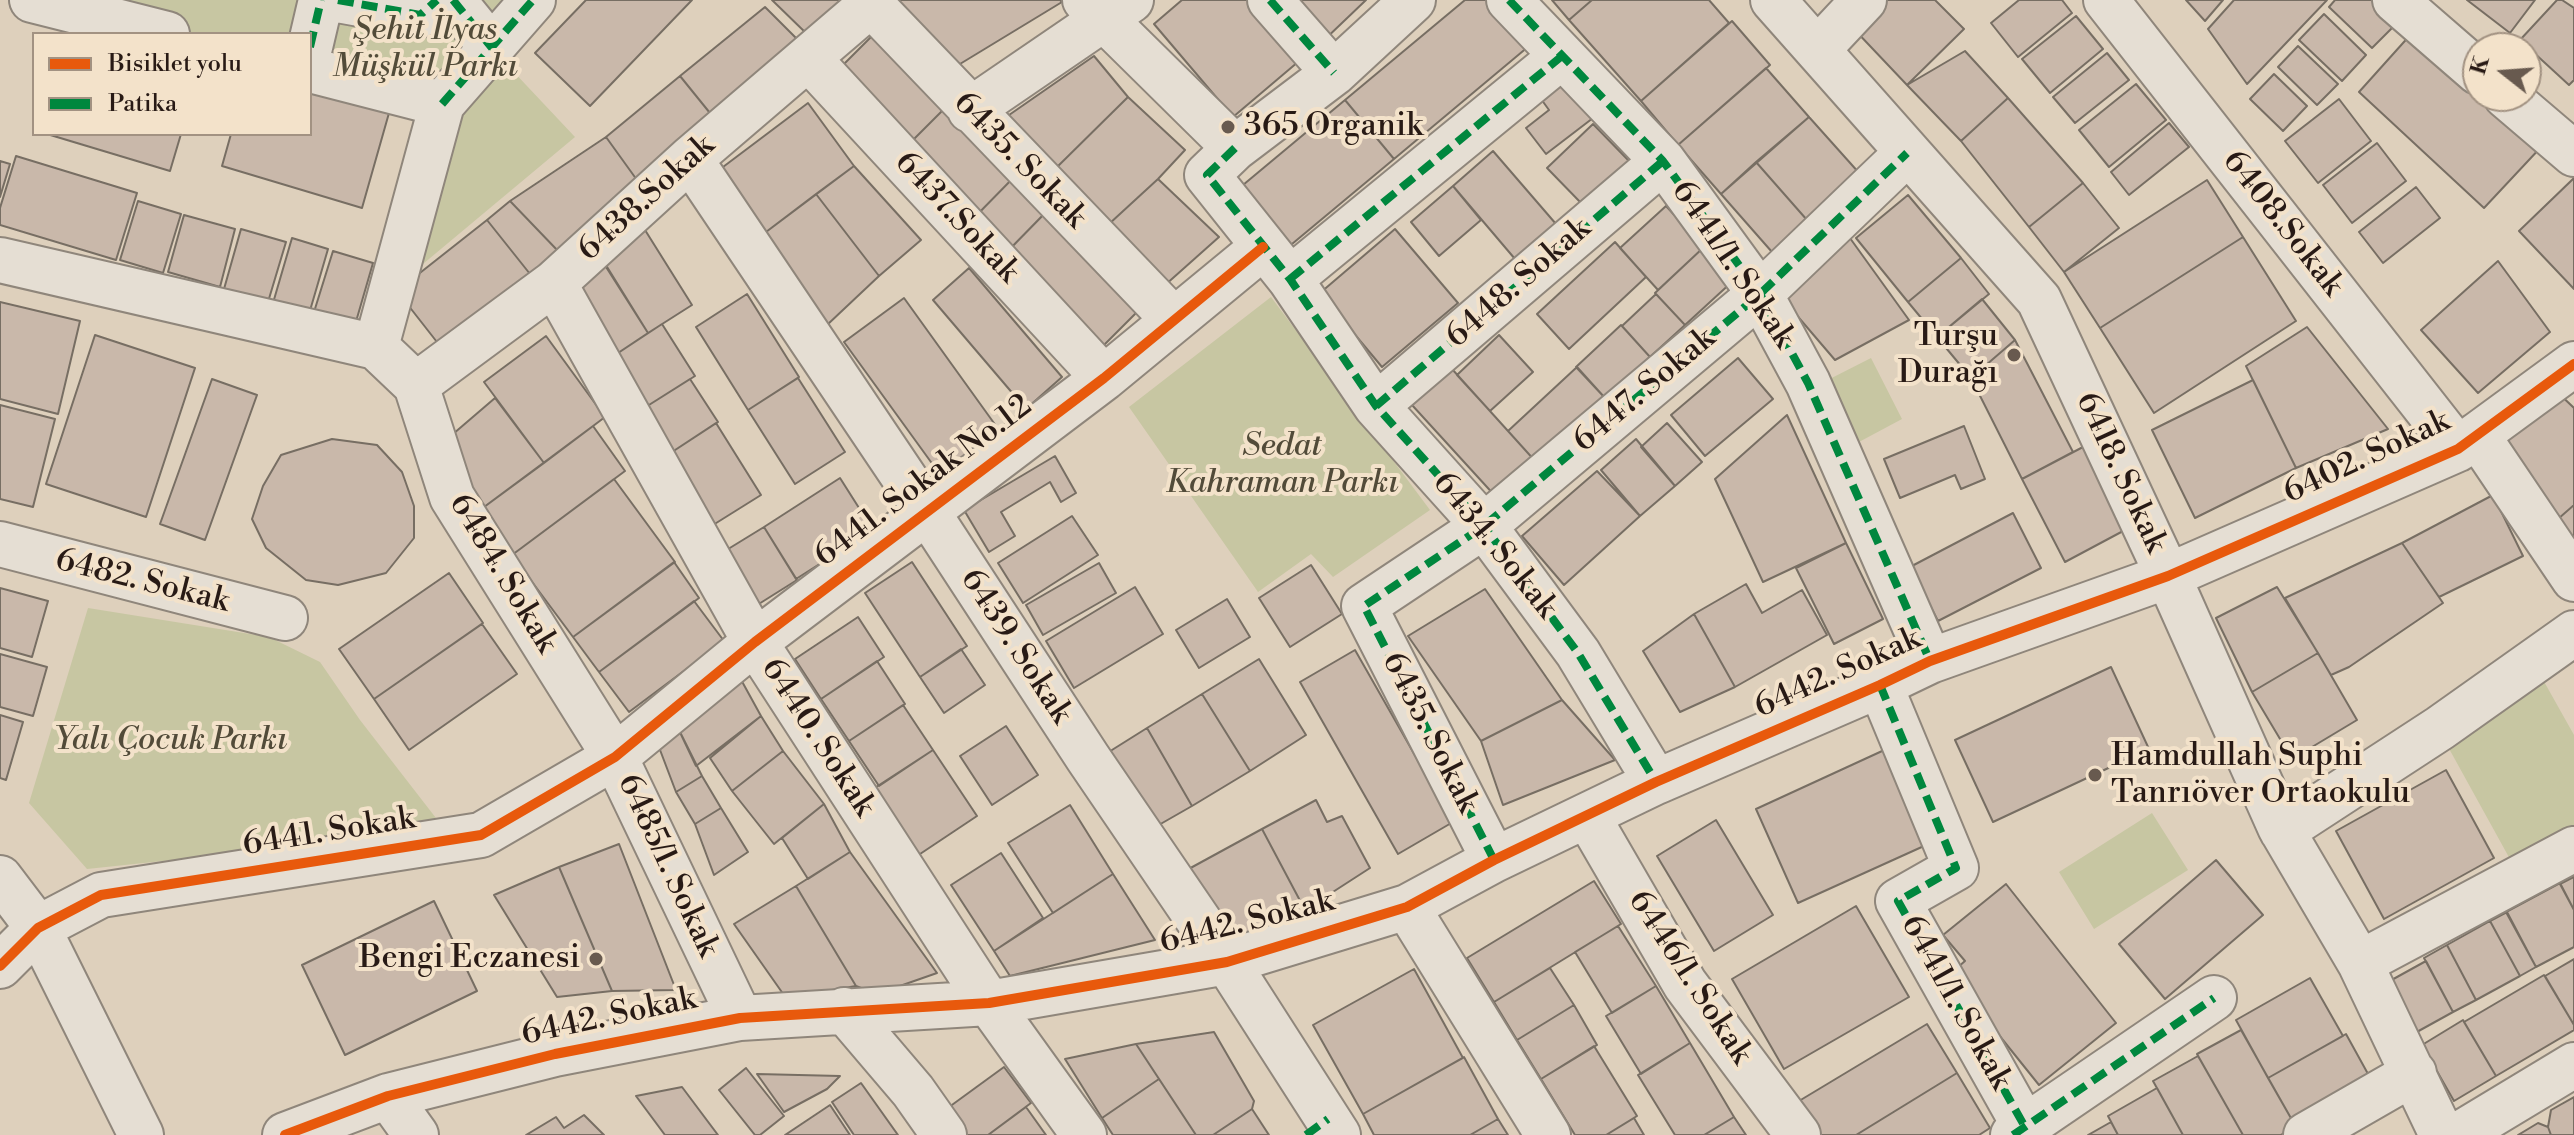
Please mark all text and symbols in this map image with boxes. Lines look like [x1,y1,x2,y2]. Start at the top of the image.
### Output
park label: Şehit İlyas Müşkül Parkı [332,12,518,87]
legend [32,32,312,136]
north arrow [2462,32,2542,112]
text: Bisiklet yolu [108,49,242,79]
text: K [2465,53,2496,78]
street label: 6435. Sokak [944,85,1094,237]
text: Patika [108,89,177,119]
place label: 365 Organik [1244,108,1423,146]
marker: 365 Organik [1219,118,1237,136]
street label: 6438.Sokak [571,128,723,270]
street label: 6437.Sokak [886,144,1026,292]
street label: 6408.Sokak [2213,144,2351,304]
street label: 6441/1. Sokak [1662,174,1802,356]
street label: 6448. Sokak [1439,211,1599,357]
place label: Turşu Durağı [1898,318,1998,393]
street label: 6447. Sokak [1566,321,1724,461]
marker: Turşu Durağı [2005,346,2023,364]
street label: 6418. Sokak [2066,387,2174,559]
street label: 6441. Sokak No.12 [808,388,1040,576]
street label: 6402. Sokak [2278,403,2456,513]
park label: Sedat Kahraman Parkı [1166,428,1398,503]
street label: 6434. Sokak [1423,465,1565,627]
street label: 6484. Sokak [439,487,565,661]
street label: 6482. Sokak [51,542,233,622]
street label: 6439. Sokak [951,562,1079,732]
street label: 6442. Sokak [1749,620,1927,728]
street label: 6435. Sokak [1372,646,1486,820]
street label: 6440. Sokak [752,652,882,824]
park label: Yalı Çocuk Parkı [55,722,287,760]
place label: Hamdullah Suphi Tanrıöver Ortaokulu [2111,738,2410,813]
marker: Hamdullah Suphi Tanrıöver Ortaokulu [2086,766,2104,784]
street label: 6485/1. Sokak [608,768,726,964]
street label: 6441. Sokak [240,800,418,866]
street label: 6442. Sokak [1156,883,1338,963]
street label: 6446/1. Sokak [1619,884,1759,1072]
street label: 6441/1. Sokak [1891,909,2019,1097]
place label: Bengi Eczanesi [359,940,580,978]
marker: Bengi Eczanesi [587,950,605,968]
street label: 6442. Sokak [518,981,700,1055]

